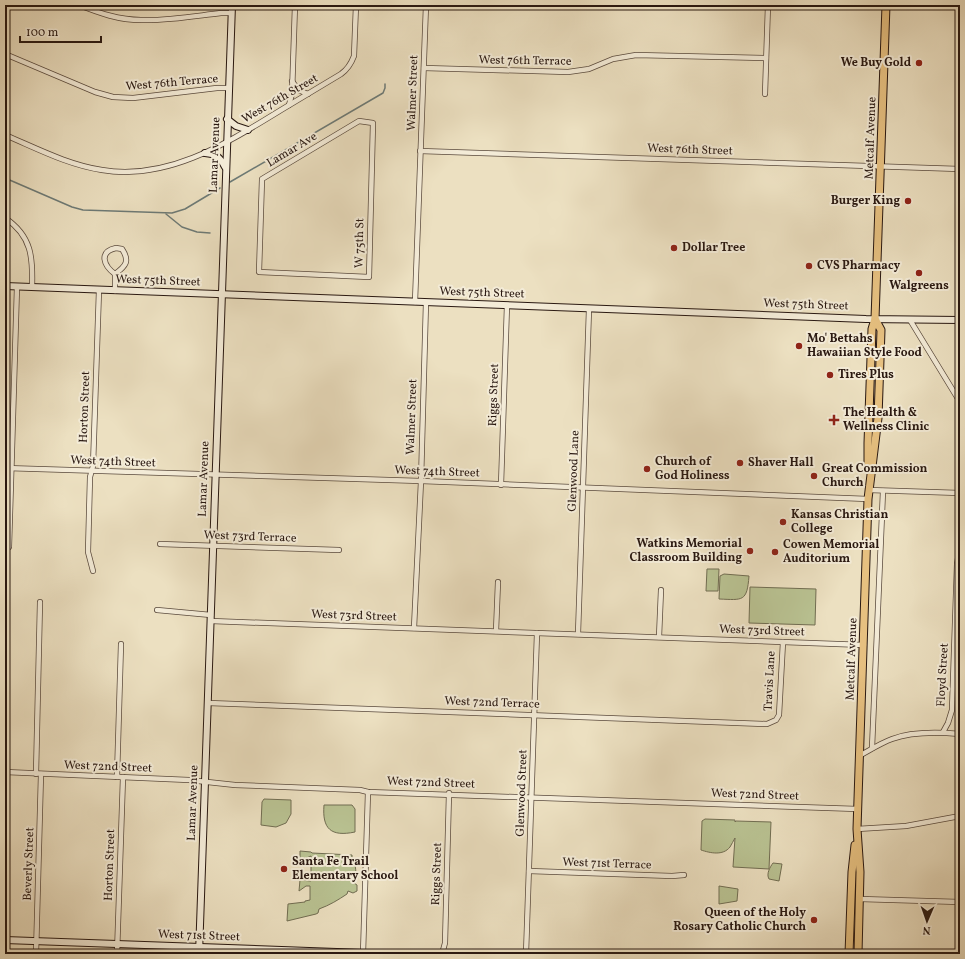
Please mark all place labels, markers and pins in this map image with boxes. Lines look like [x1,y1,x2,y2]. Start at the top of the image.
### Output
place label: We Buy Gold [841,55,912,71]
marker: We Buy Gold [914,58,924,68]
place label: Burger King [831,193,900,209]
marker: Burger King [903,196,913,206]
place label: Dollar Tree [682,240,745,256]
marker: Dollar Tree [669,243,679,253]
place label: CVS Pharmacy [817,258,900,274]
marker: CVS Pharmacy [804,261,814,271]
marker: Walgreens [914,268,924,278]
place label: Walgreens [889,278,949,294]
place label: Mo' Bettahs Hawaiian Style Food [807,331,922,361]
marker: Mo' Bettahs Hawaiian Style Food [794,341,804,351]
place label: Tires Plus [838,367,894,383]
marker: Tires Plus [825,370,835,380]
place label: The Health & Wellness Clinic [843,405,930,435]
marker: The Health & Wellness Clinic [828,414,840,426]
place label: Church of God Holiness [655,454,730,484]
place label: Shaver Hall [748,455,814,471]
marker: Shaver Hall [735,458,745,468]
place label: Great Commission Church [822,461,927,491]
marker: Church of God Holiness [642,464,652,474]
marker: Great Commission Church [809,471,819,481]
place label: Kansas Christian College [791,507,888,537]
marker: Kansas Christian College [778,517,788,527]
place label: Watkins Memorial Classroom Building [630,536,742,566]
place label: Cowen Memorial Auditorium [783,537,879,567]
marker: Watkins Memorial Classroom Building [745,546,755,556]
marker: Cowen Memorial Auditorium [770,547,780,557]
place label: Santa Fe Trail Elementary School [292,854,398,884]
marker: Santa Fe Trail Elementary School [279,864,289,874]
place label: Queen of the Holy Rosary Catholic Church [673,905,806,935]
marker: Queen of the Holy Rosary Catholic Church [809,915,819,925]

